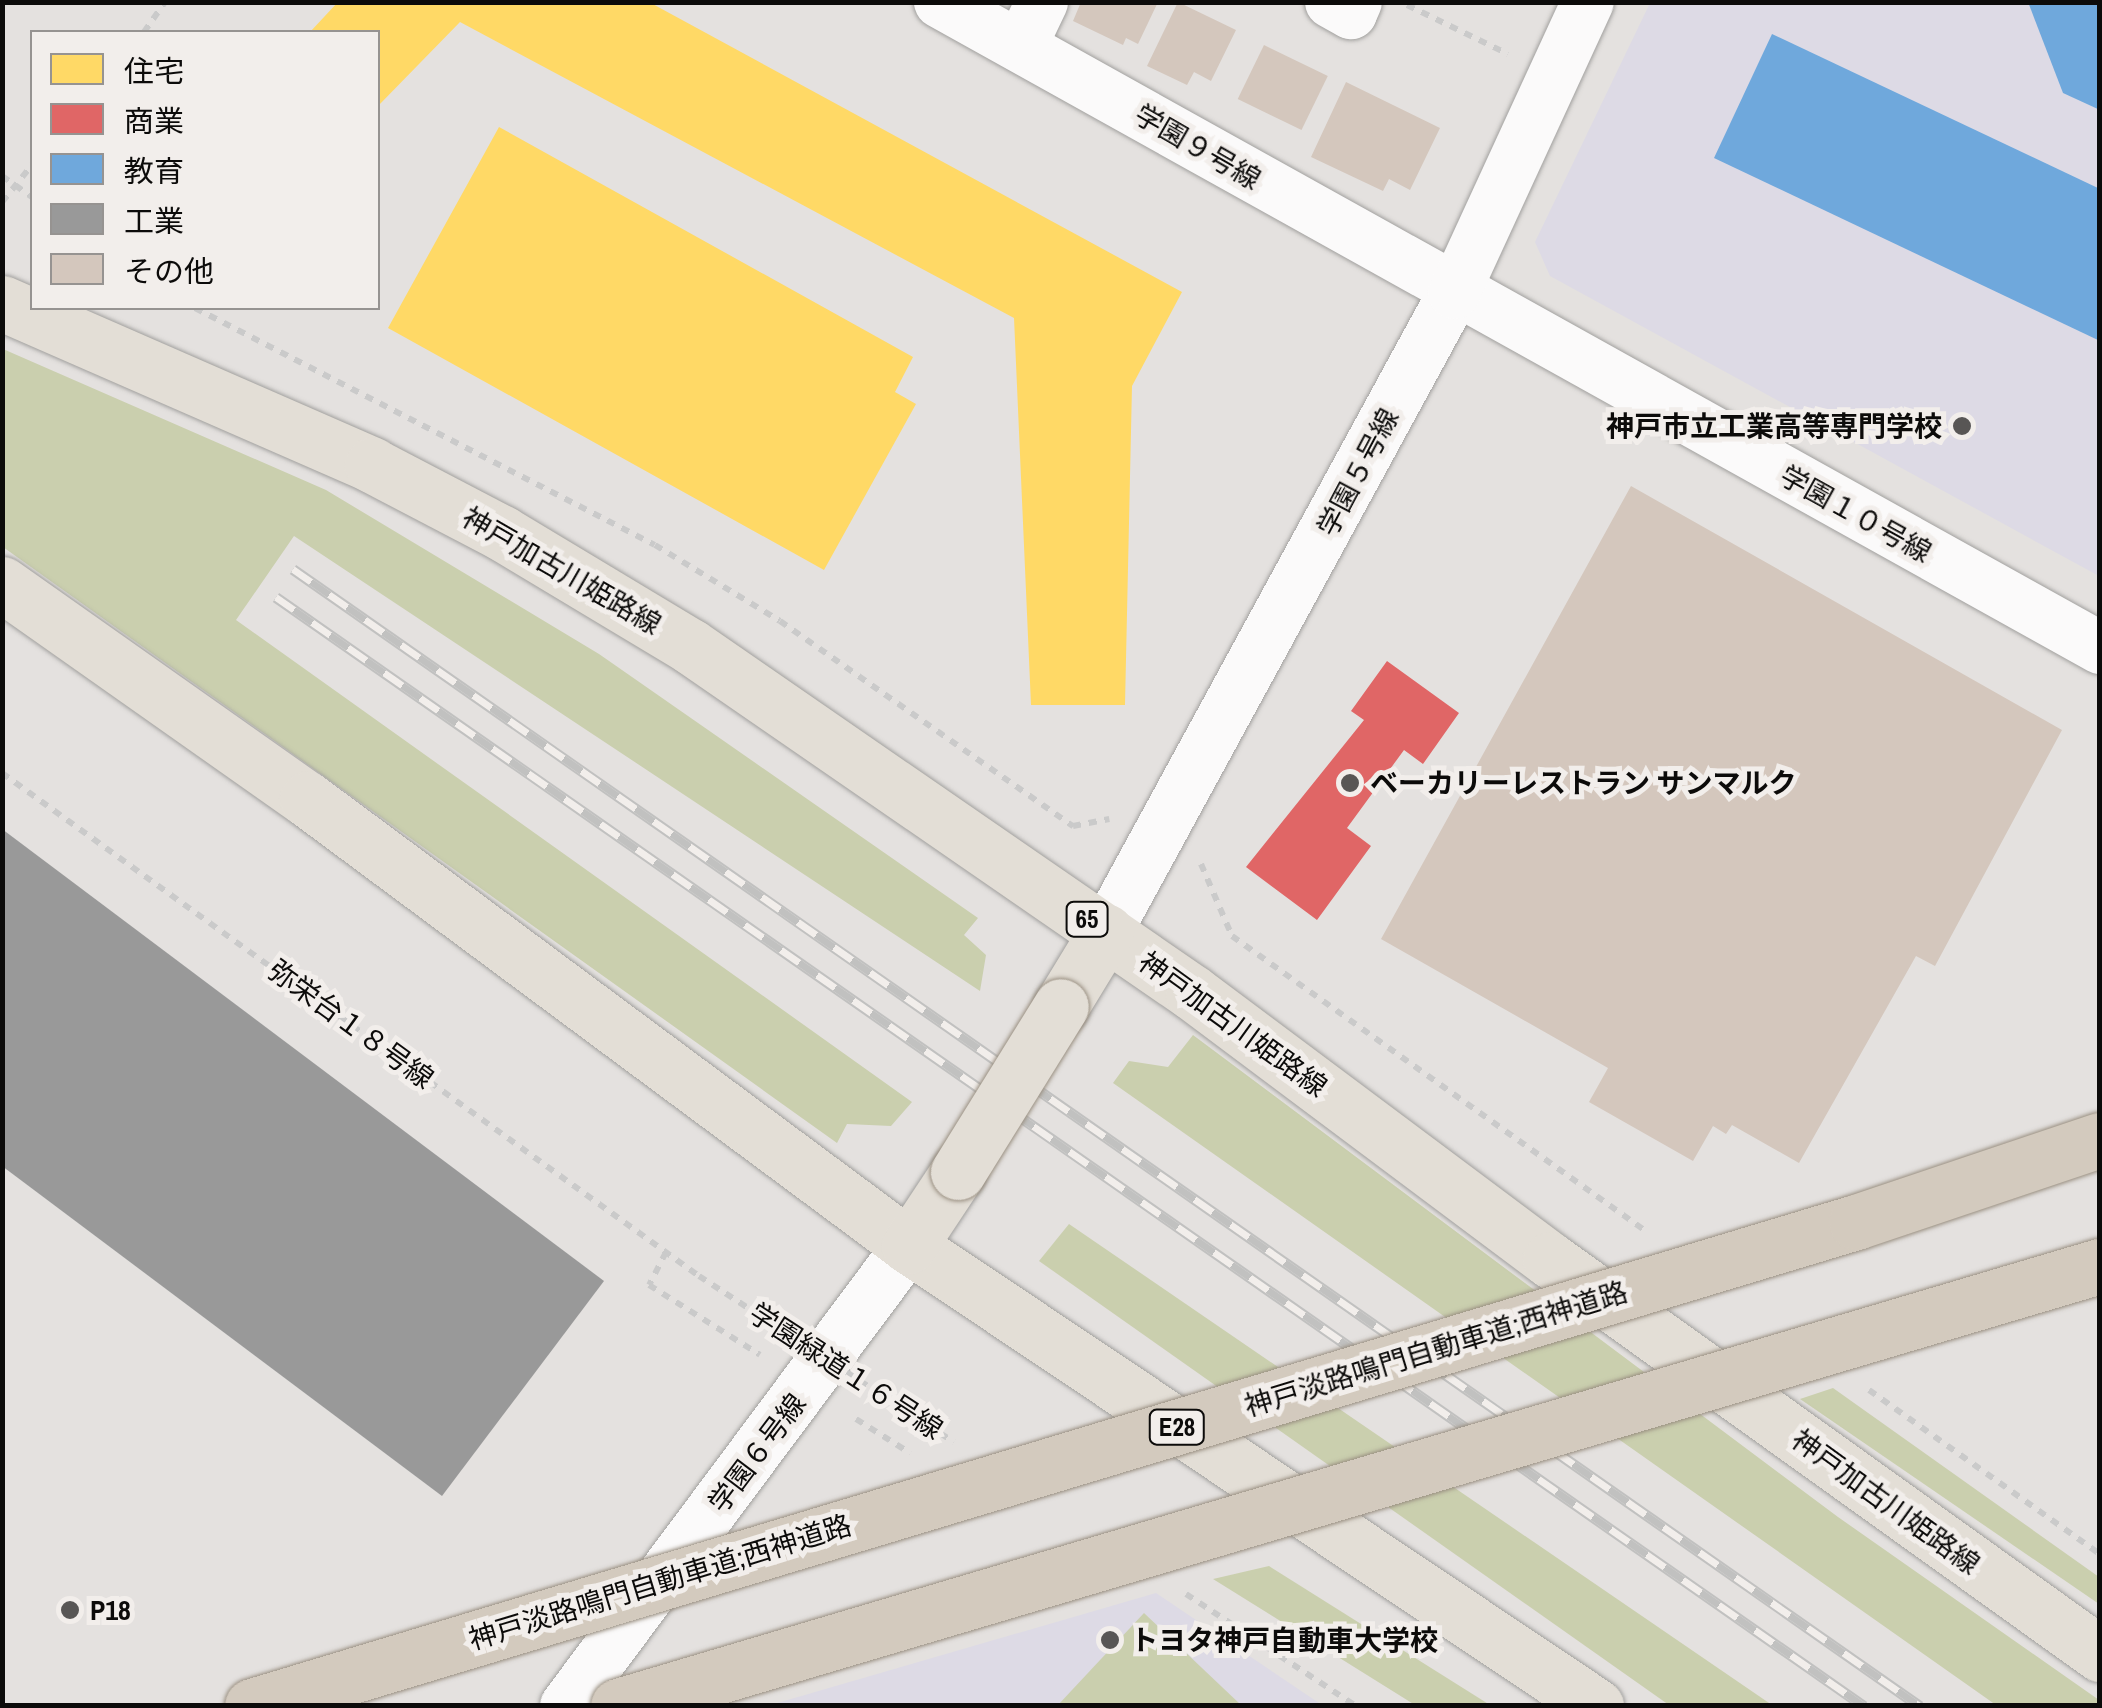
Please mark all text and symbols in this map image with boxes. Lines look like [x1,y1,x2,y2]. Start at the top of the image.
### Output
legend [30,30,380,310]
text: 住宅 [124,51,184,91]
street label: 学園９号線 [1129,97,1267,197]
text: 商業 [124,101,184,141]
text: 教育 [124,151,184,191]
text: 工業 [124,201,184,241]
text: その他 [124,251,214,291]
street label: 学園５号線 [1310,402,1406,542]
place label: 神戸市立工業高等専門学校 [1606,409,1942,443]
marker: 神戸市立工業高等専門学校 [1951,415,1973,437]
street label: 学園１０号線 [1774,459,1938,569]
street label: 神戸加古川姫路線 [457,500,667,642]
place label: ベーカリーレストラン サンマルク [1370,766,1796,800]
marker: ベーカリーレストラン サンマルク [1339,772,1361,794]
road number: 65 [1064,899,1110,939]
street label: 神戸加古川姫路線 [1133,945,1333,1103]
street label: 弥栄台１８号線 [262,953,440,1095]
street label: 神戸淡路鳴門自動車道;西神道路 [1241,1275,1631,1423]
street label: 学園緑道１６号線 [743,1296,949,1446]
street label: 学園６号線 [701,1387,813,1519]
road number: E28 [1147,1407,1207,1447]
street label: 神戸加古川姫路線 [1786,1423,1986,1581]
street label: 神戸淡路鳴門自動車道;西神道路 [465,1508,855,1656]
place label: P18 [90,1593,131,1627]
marker: P18 [59,1599,81,1621]
place label: トヨタ神戸自動車大学校 [1130,1623,1438,1657]
marker: トヨタ神戸自動車大学校 [1099,1629,1121,1651]

